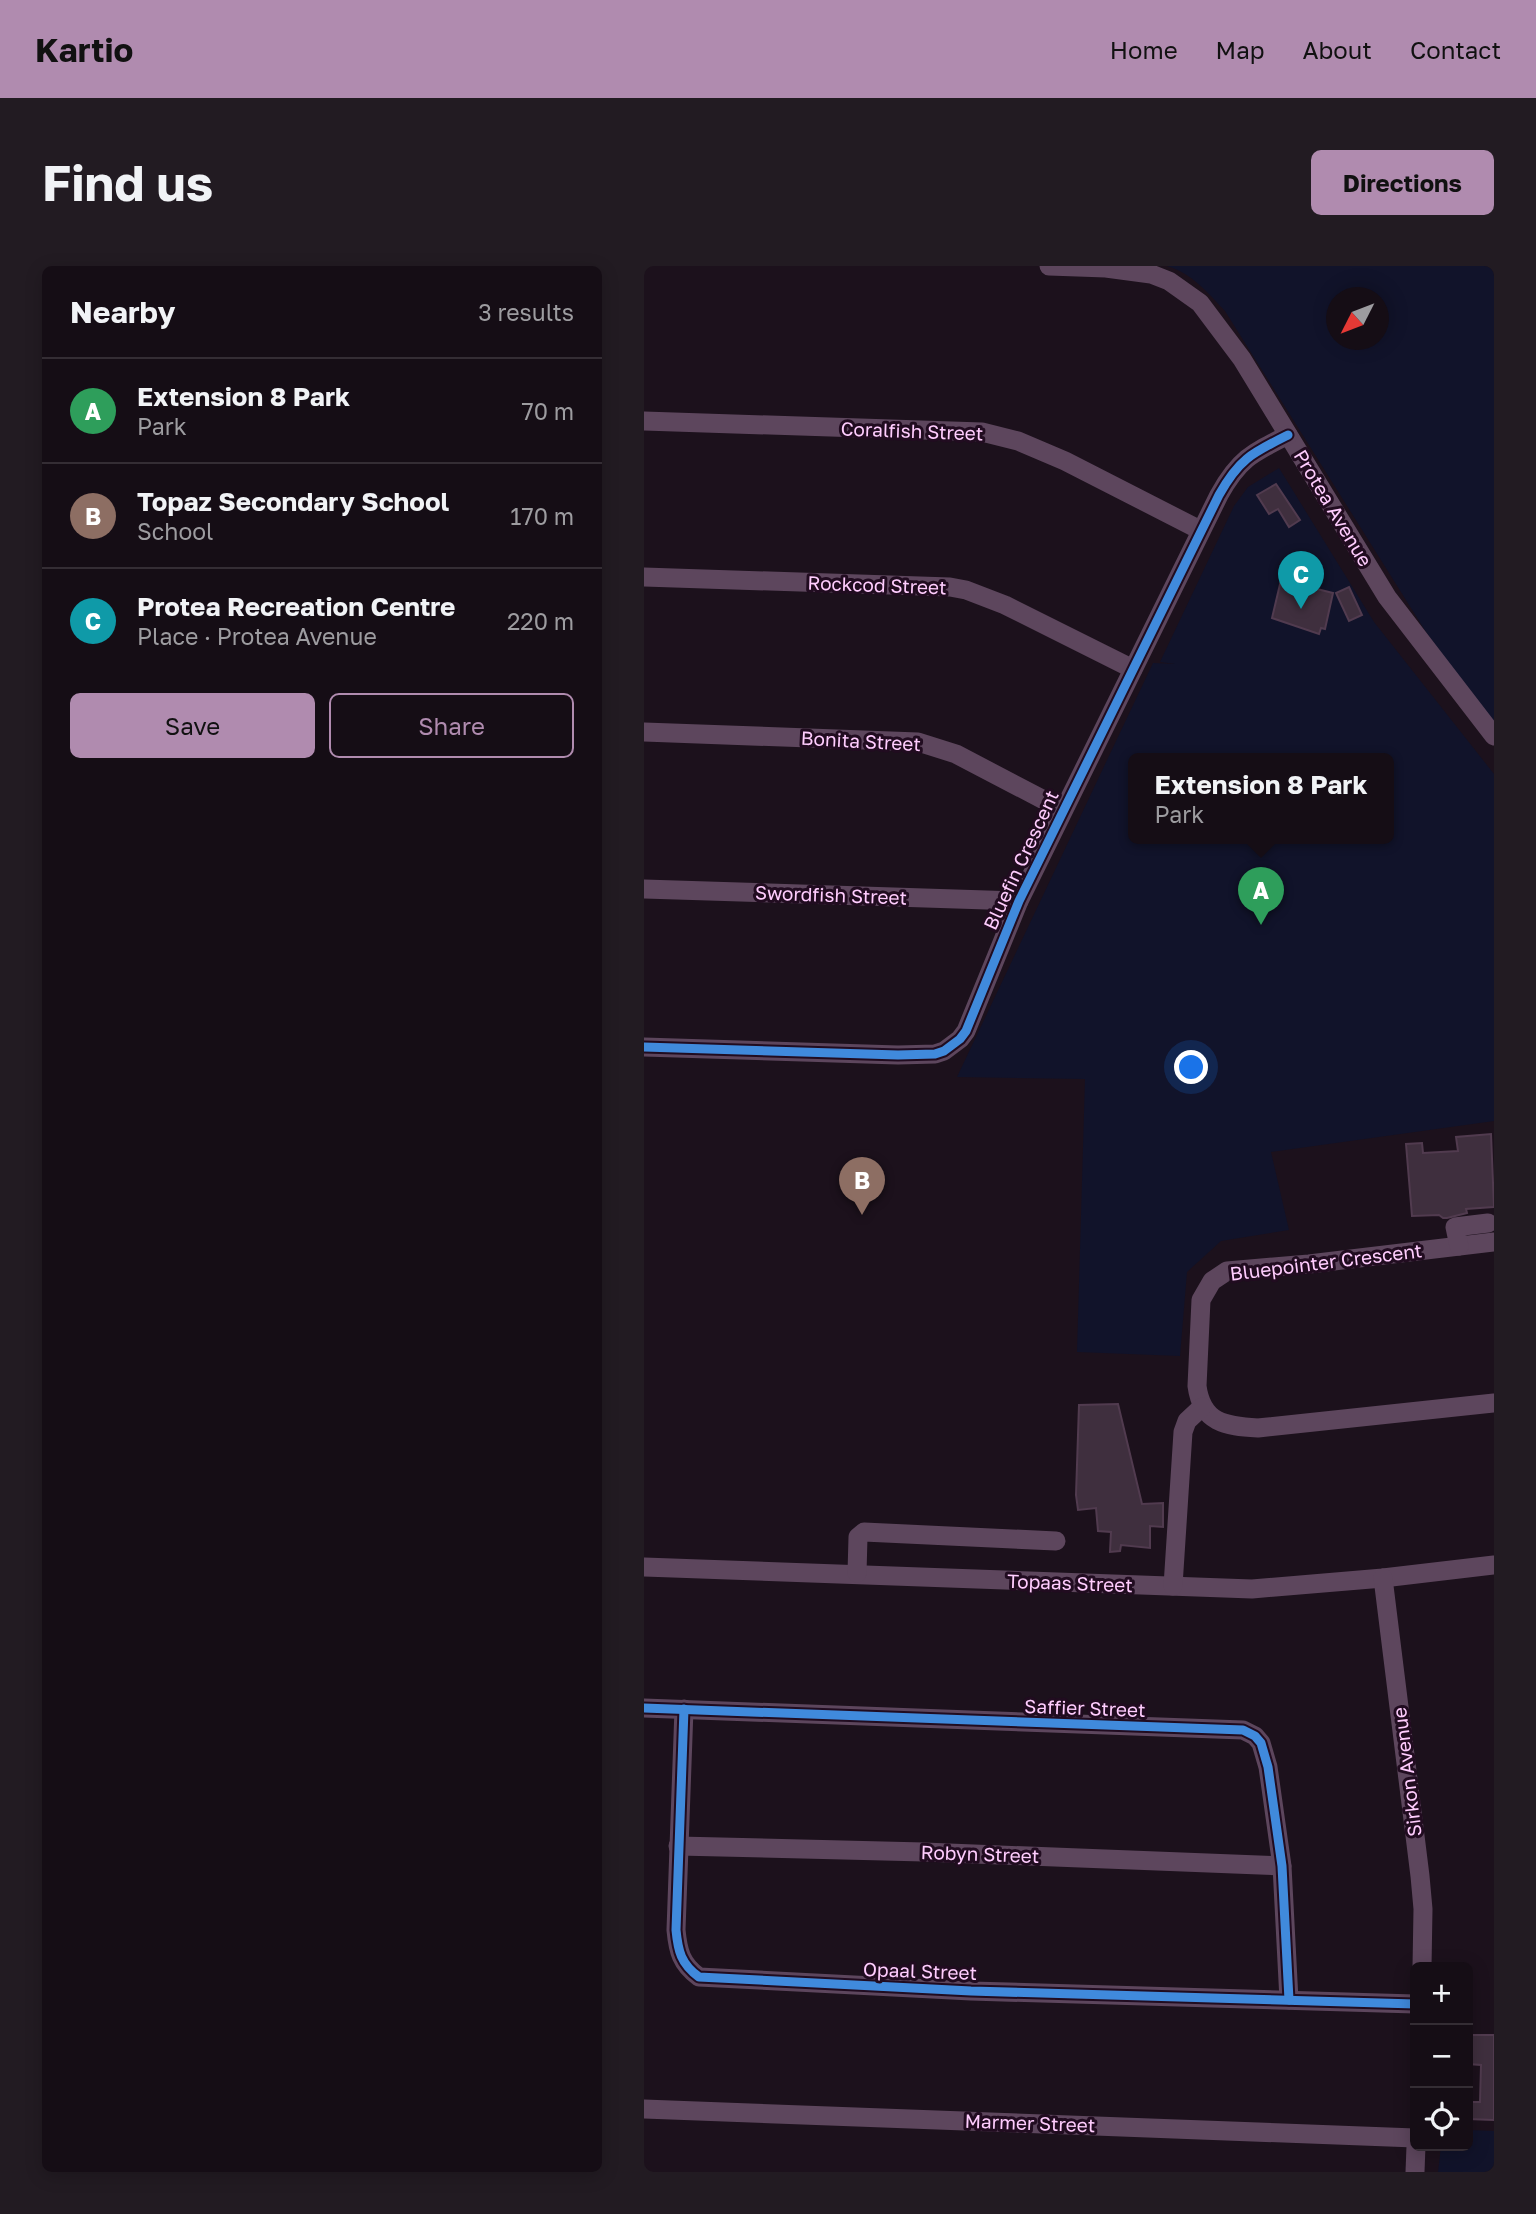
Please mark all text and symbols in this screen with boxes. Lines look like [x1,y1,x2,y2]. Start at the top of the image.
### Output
text: Kartio [35,30,133,69]
text: Home [1110,35,1178,64]
text: Map [1216,35,1265,64]
text: About [1303,35,1372,64]
text: Contact [1410,35,1501,64]
button: Directions [1311,150,1494,215]
text: Find us [42,153,213,212]
north arrow [1326,287,1389,350]
text: Nearby [70,294,175,330]
text: 3 results [478,298,574,326]
text: Extension 8 Park [137,381,350,412]
text: A [85,397,101,425]
text: 70 m [521,397,574,425]
text: Park [137,412,187,440]
street label: Coralfish Street [840,417,984,444]
street label: Protea Avenue [1290,445,1377,570]
text: Topaz Secondary School [137,486,449,517]
text: B [85,502,101,530]
text: 170 m [510,502,574,530]
text: School [137,517,213,545]
pin: C [1278,551,1324,609]
street label: Rockcod Street [807,571,947,598]
text: Protea Recreation Centre [137,591,455,622]
text: C [85,607,101,635]
text: 220 m [507,607,574,635]
text: Place · Protea Avenue [137,622,377,650]
button: Save [70,693,315,758]
button: Share [329,693,574,758]
street label: Bonita Street [800,726,922,755]
popup [1128,753,1394,844]
text: Extension 8 Park [1154,769,1368,800]
street label: Bluefin Crescent [978,786,1063,933]
text: Park [1154,800,1204,828]
pin: A [1238,867,1284,925]
street label: Swordfish Street [755,880,907,909]
your location [1174,1050,1208,1084]
pin: B [839,1157,885,1215]
street label: Bluepointer Crescent [1229,1238,1423,1285]
street label: Topaas Street [1007,1569,1133,1596]
street label: Saffier Street [1024,1694,1146,1721]
street label: Sirkon Avenue [1387,1706,1426,1838]
street label: Robyn Street [920,1840,1040,1867]
street label: Opaal Street [863,1957,978,1984]
map controls [1410,1962,1473,2151]
button: + [1410,1962,1473,2025]
button: − [1410,2025,1473,2088]
button: locate [1410,2088,1473,2151]
street label: Marmer Street [964,2109,1096,2136]

